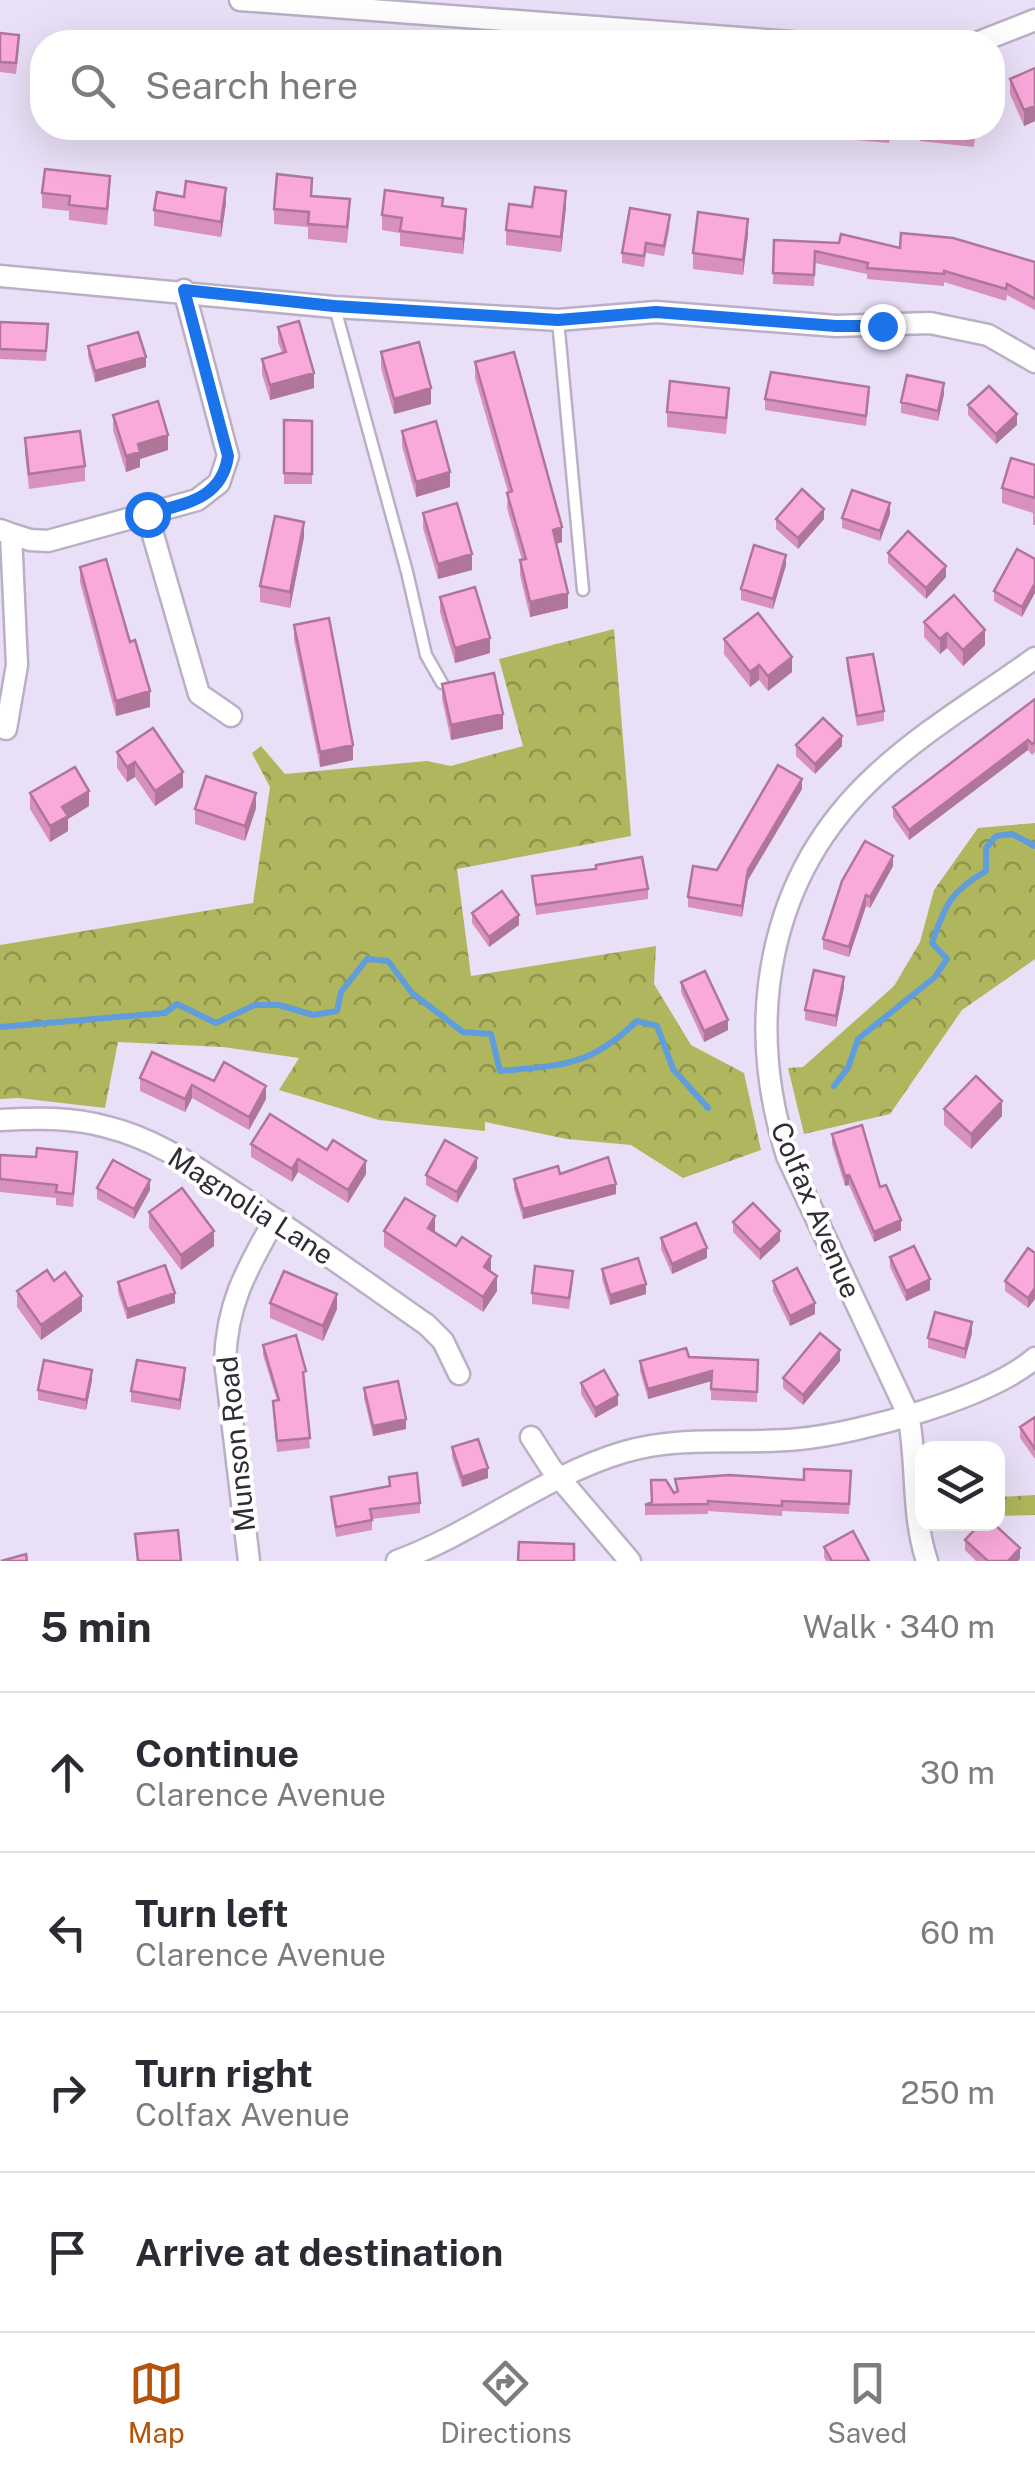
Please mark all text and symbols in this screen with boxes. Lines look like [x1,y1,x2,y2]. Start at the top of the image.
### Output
search box [30,30,1005,140]
icon: search [65,58,120,113]
text: Search here [145,63,358,108]
route end [860,304,906,350]
route start [125,492,171,538]
street label: Colfax Avenue [765,1117,868,1303]
street label: Magnolia Lane [162,1140,340,1271]
street label: Munson Road [210,1355,261,1534]
map controls [915,1441,1005,1531]
button: layers [915,1441,1005,1531]
text: 5 min [40,1602,152,1651]
text: Walk · 340 m [803,1608,995,1645]
text: Continue [135,1731,299,1776]
icon: ahead [40,1745,95,1800]
text: 30 m [920,1754,995,1791]
text: Clarence Avenue [135,1776,386,1813]
text: Turn left [135,1891,289,1936]
icon: left [40,1905,95,1960]
text: 60 m [920,1914,995,1951]
text: Clarence Avenue [135,1936,386,1973]
text: Turn right [135,2051,313,2096]
icon: right [40,2065,95,2120]
text: 250 m [900,2074,995,2111]
text: Colfax Avenue [135,2096,350,2133]
icon: arrive [40,2225,95,2280]
text: Arrive at destination [135,2230,503,2275]
tab: Map [128,2356,185,2449]
tab: Directions [440,2356,572,2449]
tab: Saved [827,2356,907,2449]

